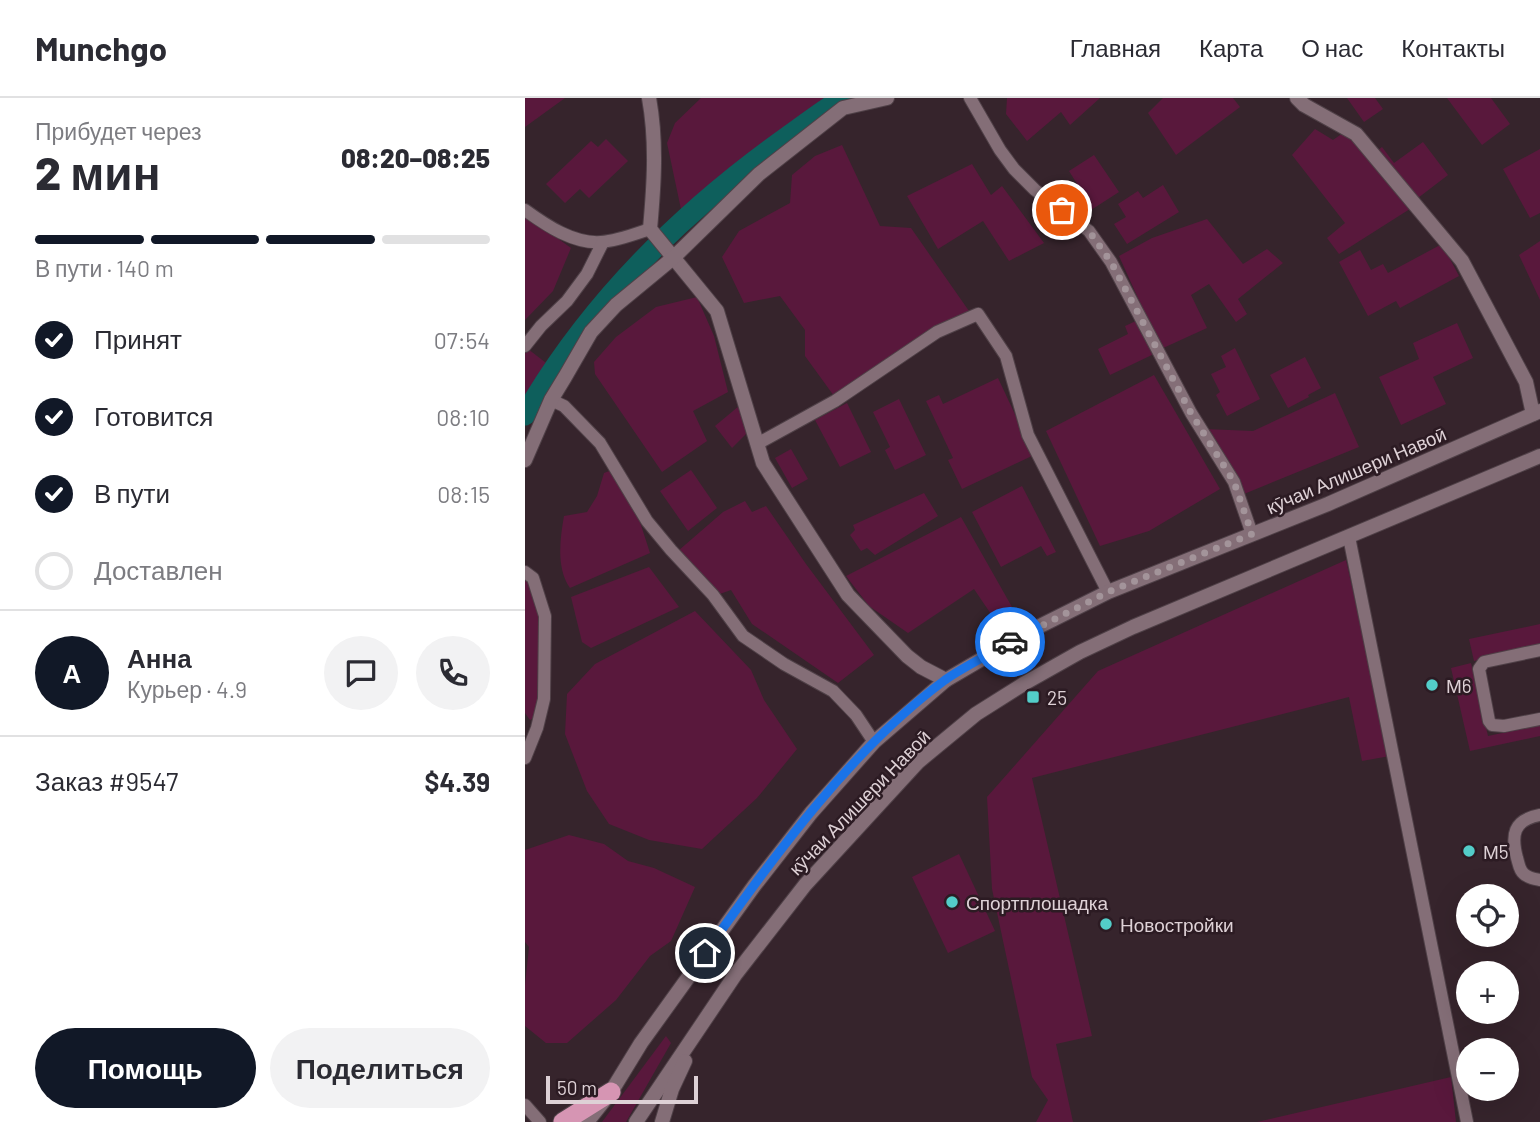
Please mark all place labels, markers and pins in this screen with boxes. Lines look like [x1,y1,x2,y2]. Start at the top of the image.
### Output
pin [1032,180,1092,240]
place label: М6 [1446,674,1472,697]
marker: М6 [1424,677,1440,693]
place label: 25 [1047,686,1067,709]
marker: 25 [1025,689,1041,705]
place label: М5 [1483,840,1509,863]
marker: М5 [1461,843,1477,859]
place label: Спортплощадка [966,891,1109,914]
marker: Спортплощадка [944,894,960,910]
place label: Новостройки [1120,913,1234,936]
marker: Новостройки [1098,916,1114,932]
pin [675,923,735,983]

